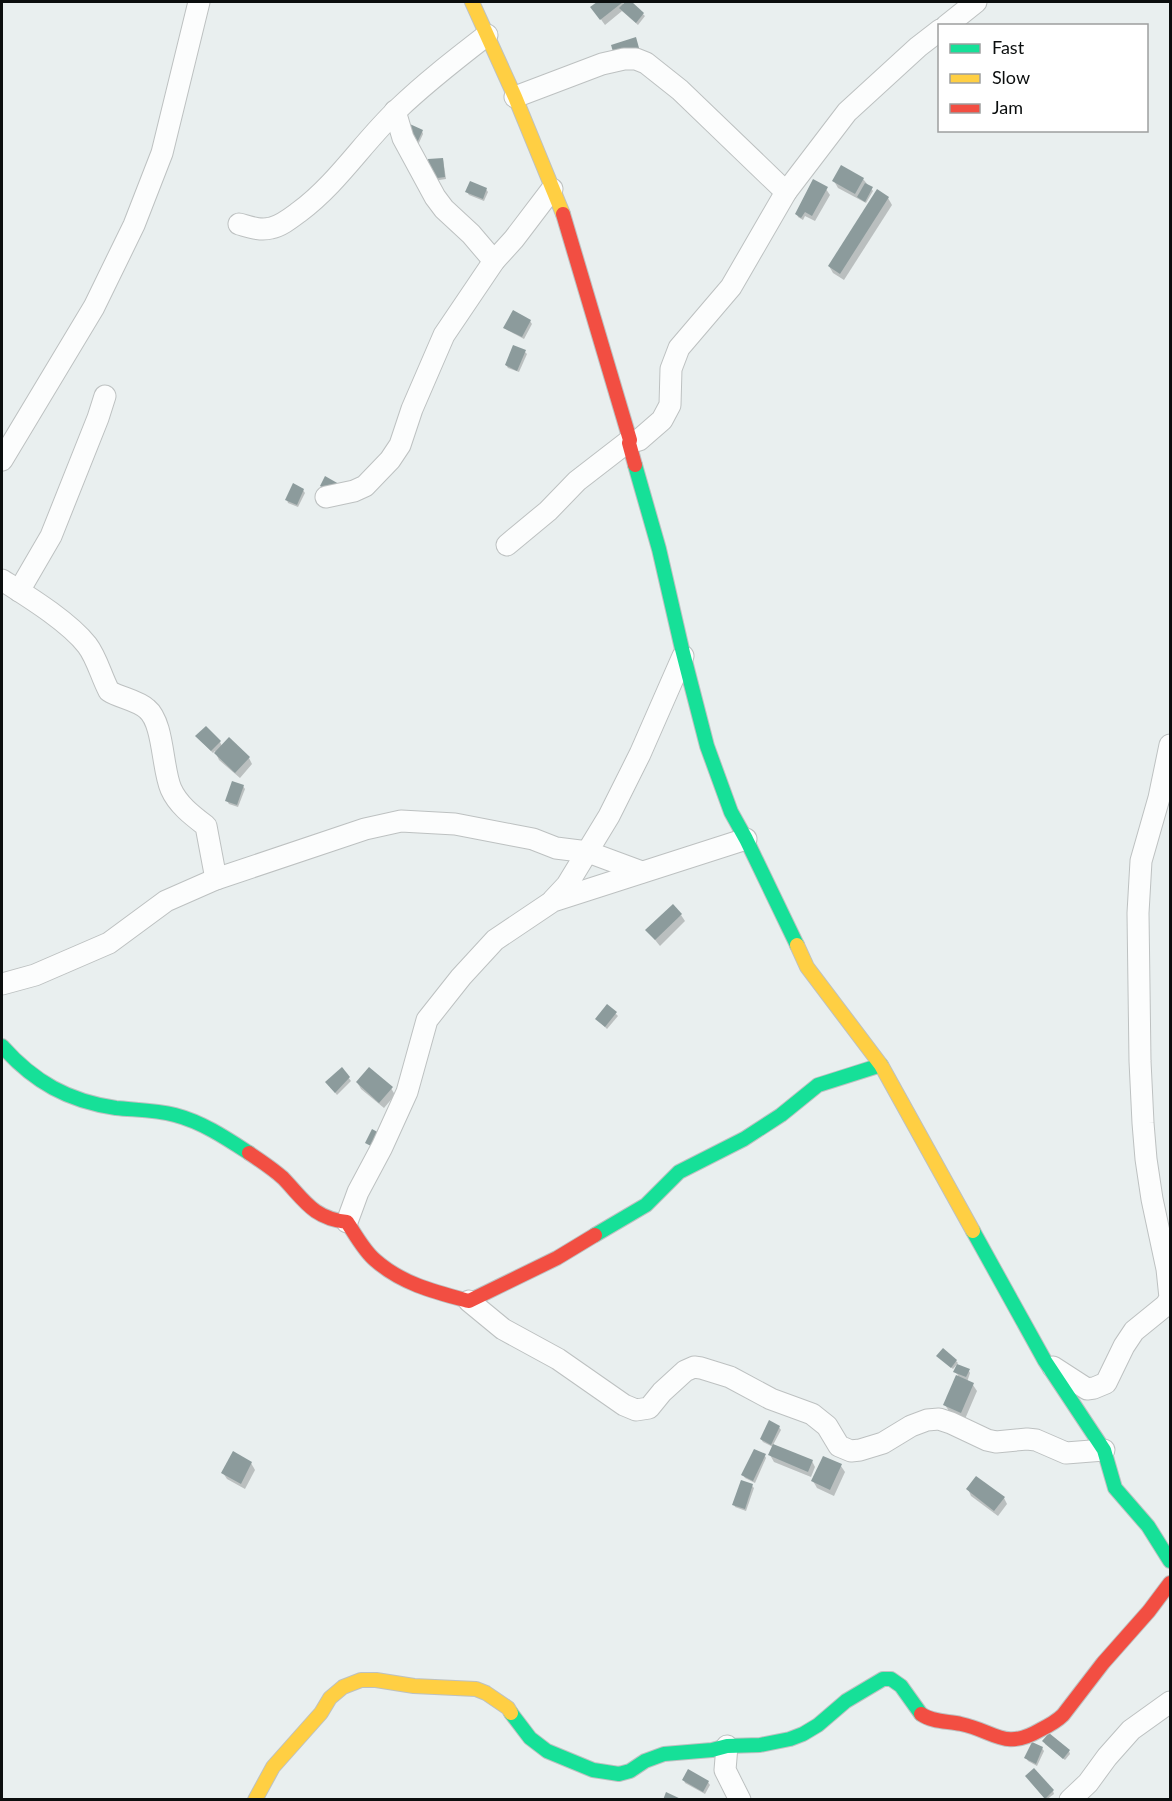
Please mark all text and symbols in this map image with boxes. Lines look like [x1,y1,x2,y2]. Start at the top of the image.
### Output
legend [938,24,1148,132]
text: Fast [992,36,1025,58]
text: Slow [992,66,1030,88]
text: Jam [992,96,1023,118]

